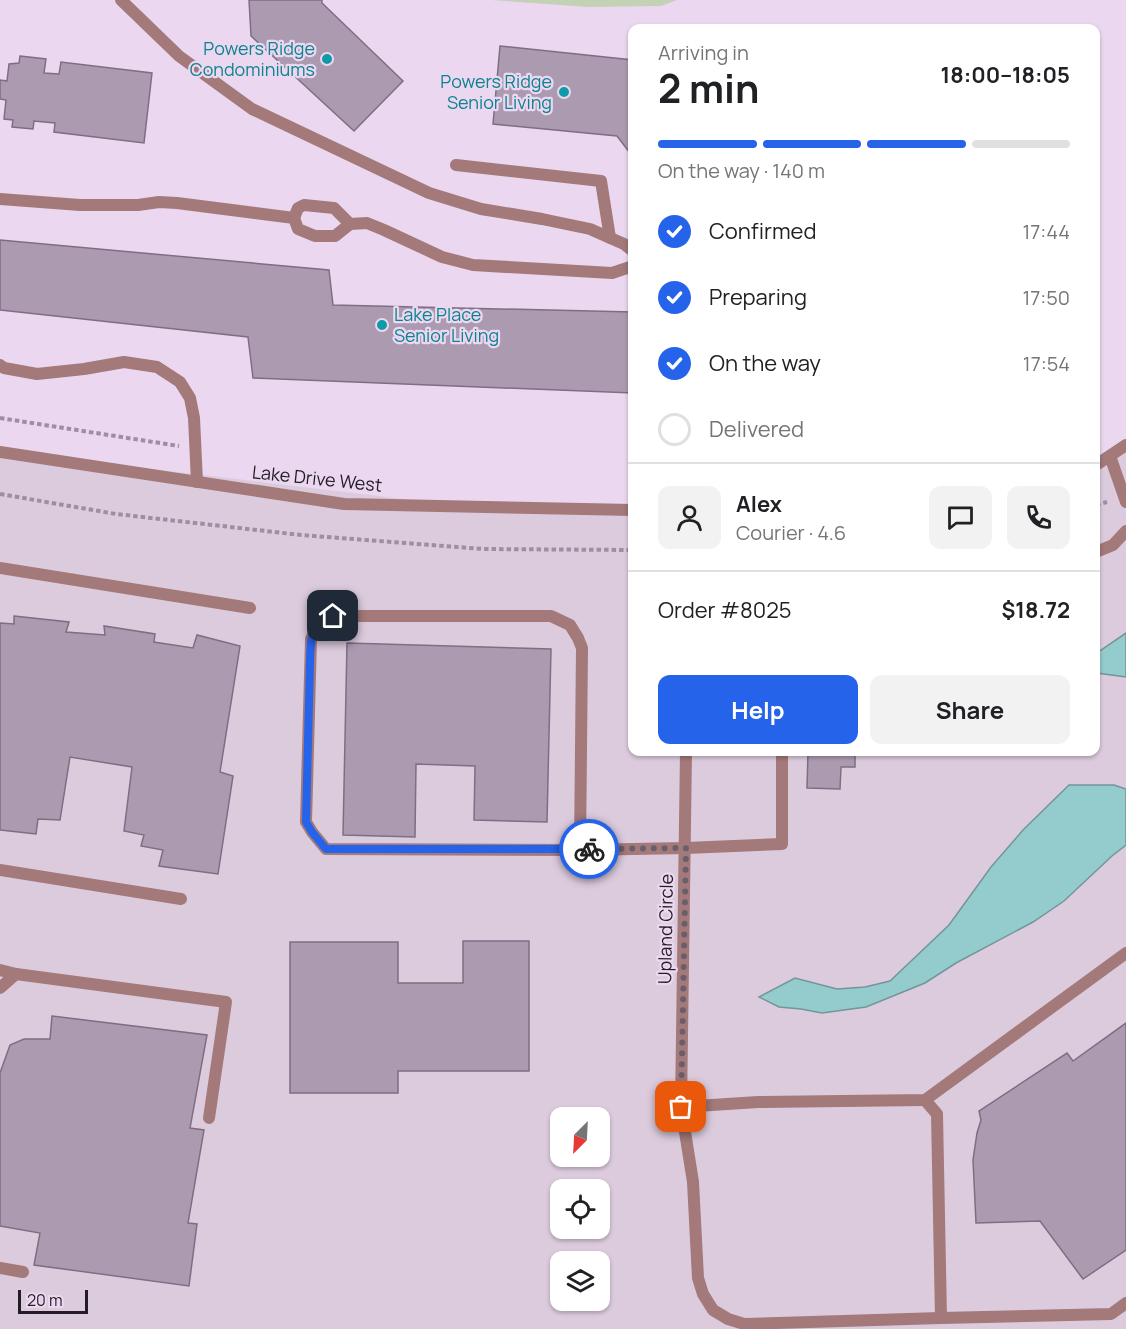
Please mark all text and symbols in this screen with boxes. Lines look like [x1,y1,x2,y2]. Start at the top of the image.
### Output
place label: Powers Ridge Condominiums [190,36,315,81]
text: Arriving in [658,39,749,66]
marker: Powers Ridge Condominiums [320,52,334,66]
text: 18:00–18:05 [941,60,1070,90]
text: 2 min [658,61,759,115]
place label: Powers Ridge Senior Living [440,69,552,114]
marker: Powers Ridge Senior Living [557,85,571,99]
text: On the way · 140 m [658,157,825,184]
icon: check [658,215,691,248]
text: Confirmed [709,216,817,246]
text: 17:44 [1022,218,1070,245]
icon: check [658,281,691,314]
text: Preparing [709,282,807,312]
text: 17:50 [1022,284,1070,311]
place label: Lake Place Senior Living [394,302,499,347]
marker: Lake Place Senior Living [375,318,389,332]
icon: check [658,347,691,380]
text: On the way [709,348,821,378]
text: 17:54 [1023,350,1070,377]
text: Delivered [709,414,804,444]
street label: Lake Drive West [251,459,383,497]
button: person [658,486,721,549]
button: chat [929,486,992,549]
button: phone [1007,486,1070,549]
text: Alex [736,489,782,519]
text: Courier · 4.6 [736,519,846,546]
pin [307,590,358,641]
text: Order #8025 [658,595,792,625]
text: $18.72 [1002,595,1070,625]
icon: home [316,599,349,632]
button: Help [658,675,858,744]
button: Share [870,675,1070,744]
courier [559,819,619,879]
icon: bike [573,833,606,866]
street label: Upland Circle [652,874,678,984]
pin [655,1081,706,1132]
icon: bag [664,1090,697,1123]
north arrow [550,1107,610,1167]
map controls [550,1107,610,1311]
button: locate [550,1179,610,1239]
button: layers [550,1251,610,1311]
scale bar [18,1287,88,1314]
text: 20 m [27,1289,63,1311]

